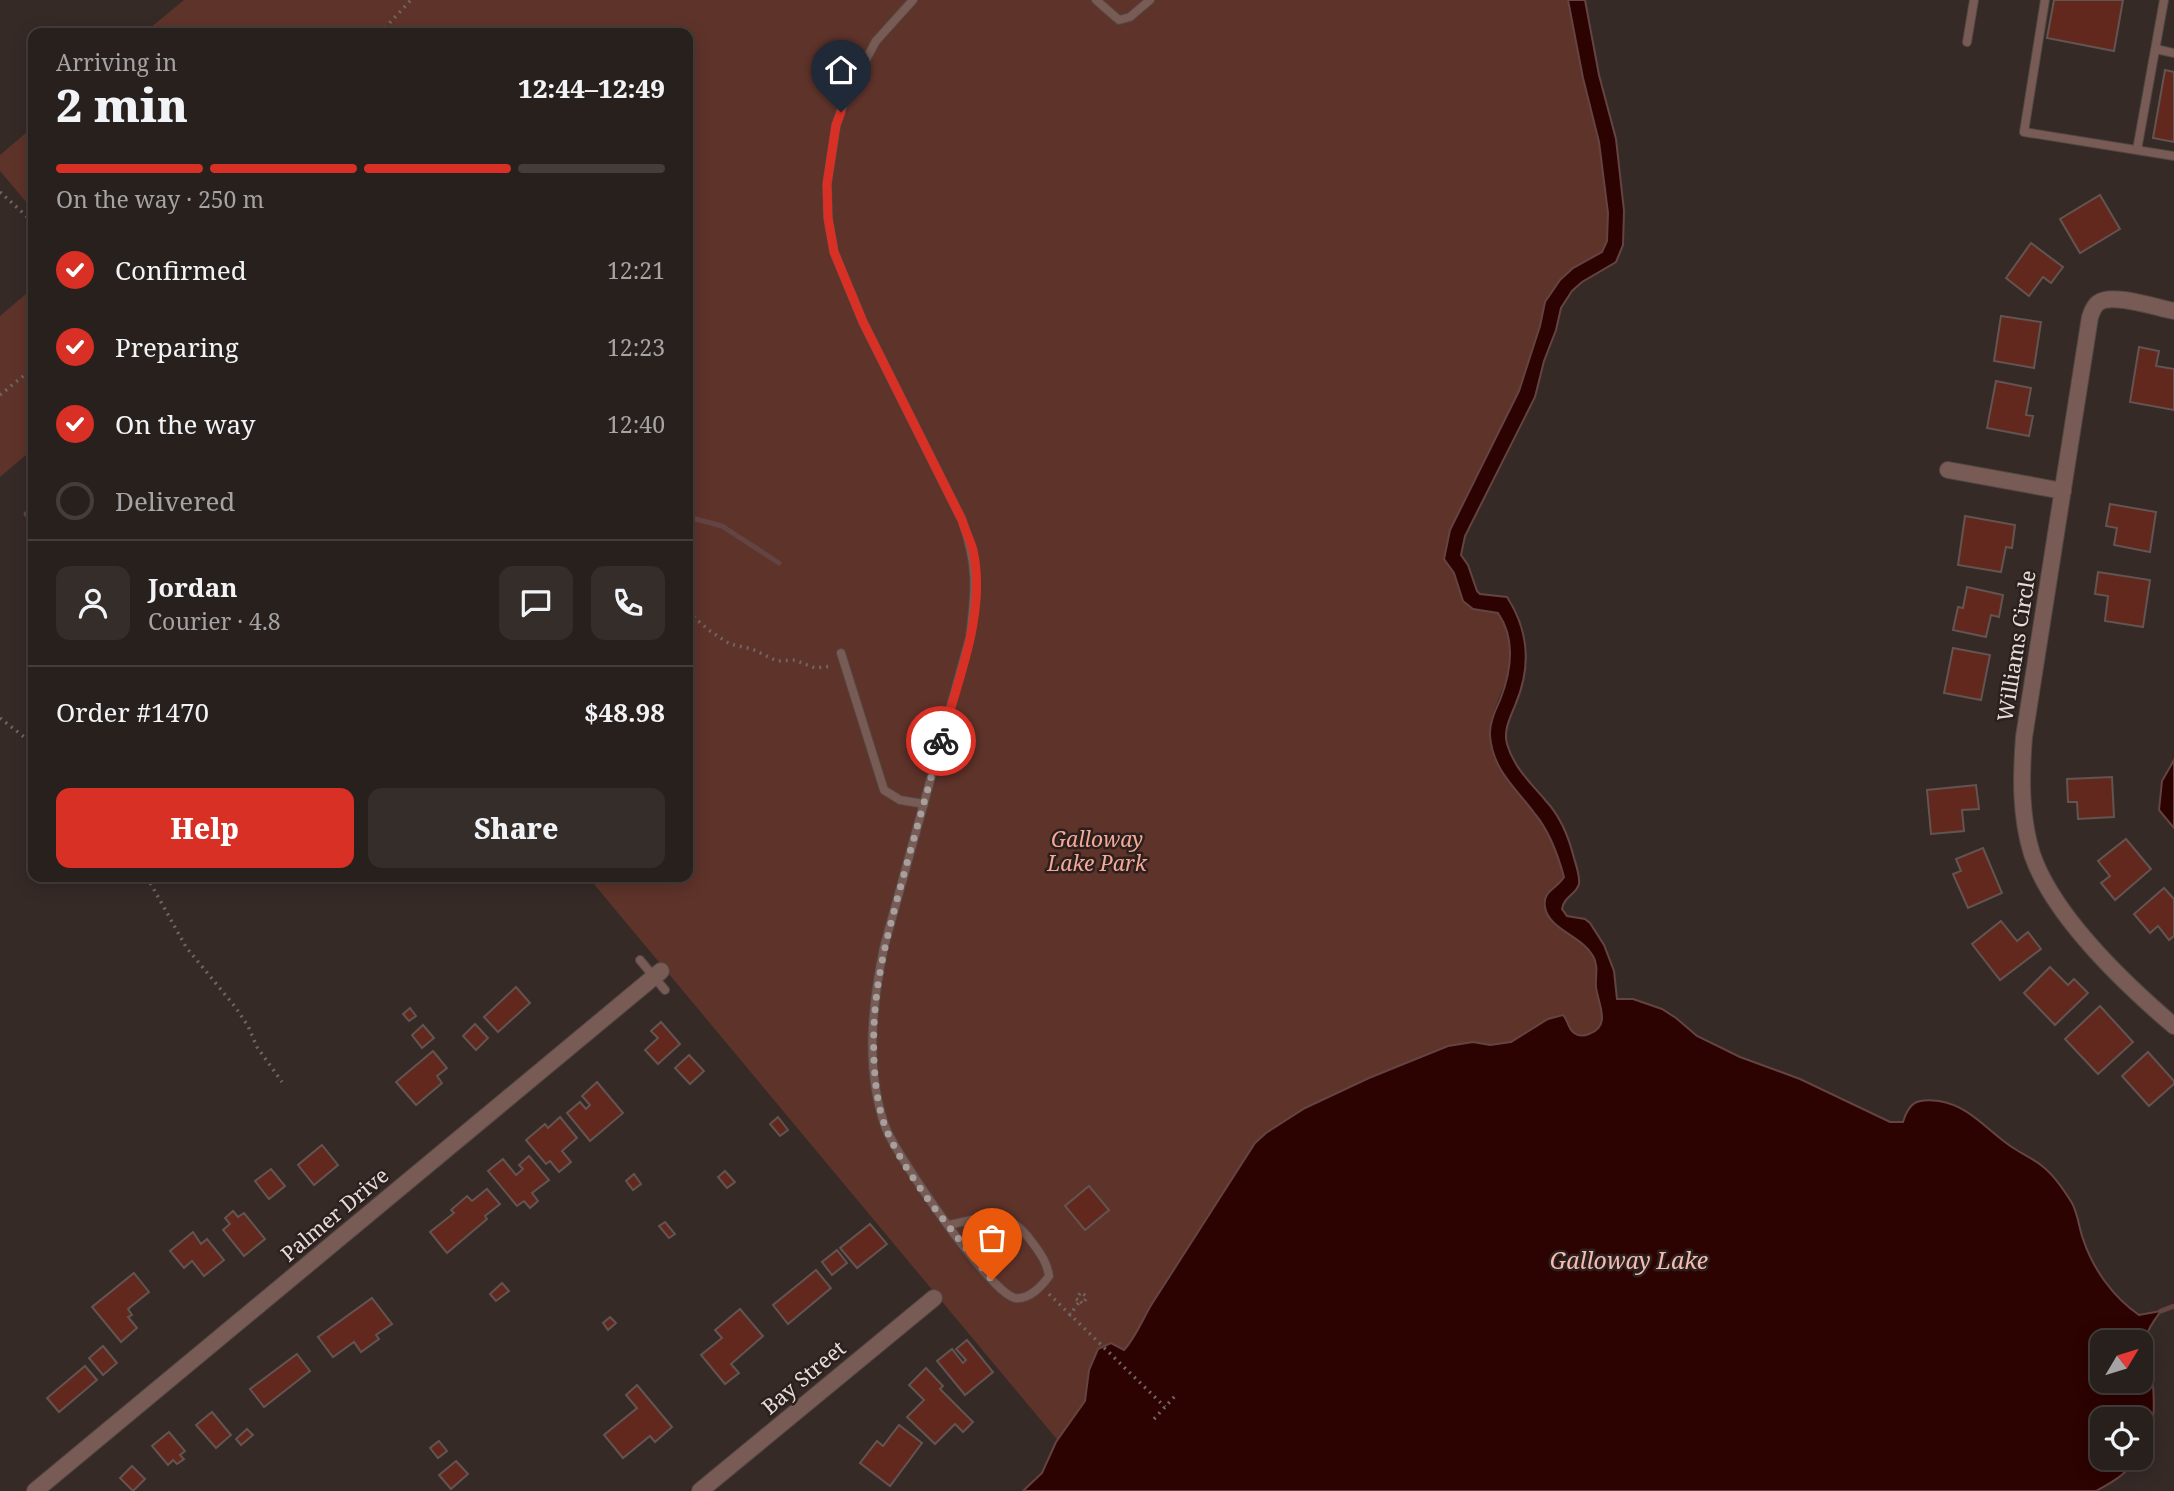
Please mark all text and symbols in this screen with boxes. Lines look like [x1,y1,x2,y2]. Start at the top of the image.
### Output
pin [811,40,871,112]
text: Arriving in [56,46,177,78]
icon: home [822,51,860,89]
text: 12:44–12:49 [518,70,665,106]
text: 2 min [56,73,188,135]
text: On the way · 250 m [56,183,264,215]
icon: check [56,251,94,289]
text: Confirmed [115,252,247,288]
text: 12:21 [607,254,665,286]
icon: check [56,328,94,366]
text: Preparing [115,329,239,365]
text: 12:23 [607,331,665,363]
icon: check [56,405,94,443]
text: On the way [115,406,255,442]
text: 12:40 [607,408,665,440]
text: Delivered [115,483,235,519]
button: person [56,566,130,640]
button: chat [499,566,573,640]
button: phone [591,566,665,640]
street label: Williams Circle [1990,568,2042,723]
text: Jordan [148,569,238,605]
text: Courier · 4.8 [148,605,281,637]
text: Order #1470 [56,694,209,730]
text: $48.98 [584,694,665,730]
courier [906,706,976,776]
icon: bike [922,722,960,760]
button: Help [56,788,354,868]
button: Share [368,788,665,868]
park label: Galloway Lake Park [1046,825,1148,877]
street label: Palmer Drive [275,1161,394,1268]
pin [962,1208,1022,1280]
icon: bag [973,1219,1011,1257]
water label: Galloway Lake [1550,1244,1708,1276]
north arrow [2090,1330,2152,1393]
map controls [2090,1330,2153,1470]
street label: Bay Street [756,1334,851,1420]
button: locate [2090,1407,2153,1470]

